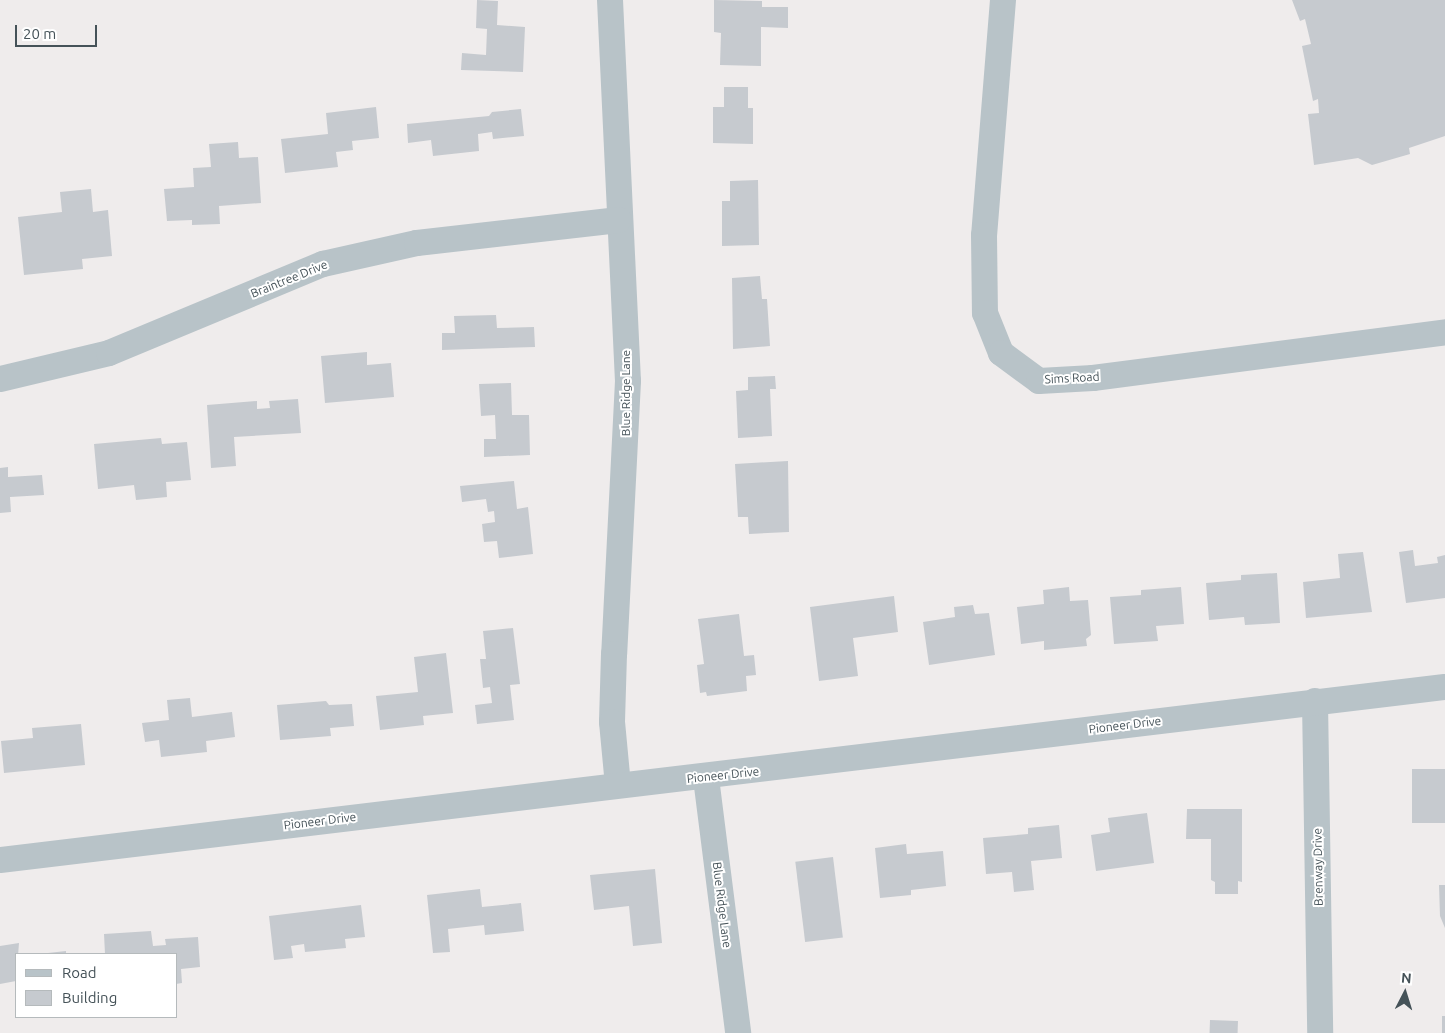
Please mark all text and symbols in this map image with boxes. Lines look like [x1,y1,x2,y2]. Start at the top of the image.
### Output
scale bar [18,15,100,47]
text: 20 m [23,25,56,42]
street label: Braintree Drive [248,257,330,301]
street label: Blue Ridge Lane [619,350,633,436]
street label: Sims Road [1044,369,1100,387]
street label: Pioneer Drive [1088,713,1162,737]
street label: Pioneer Drive [686,764,760,786]
street label: Pioneer Drive [283,809,357,833]
street label: Brenway Drive [1310,828,1326,906]
street label: Blue Ridge Lane [710,861,734,949]
legend [15,953,178,1018]
text: Road [62,964,97,981]
north arrow [1380,968,1430,1018]
text: N [1400,970,1412,986]
text: Building [62,989,117,1006]

